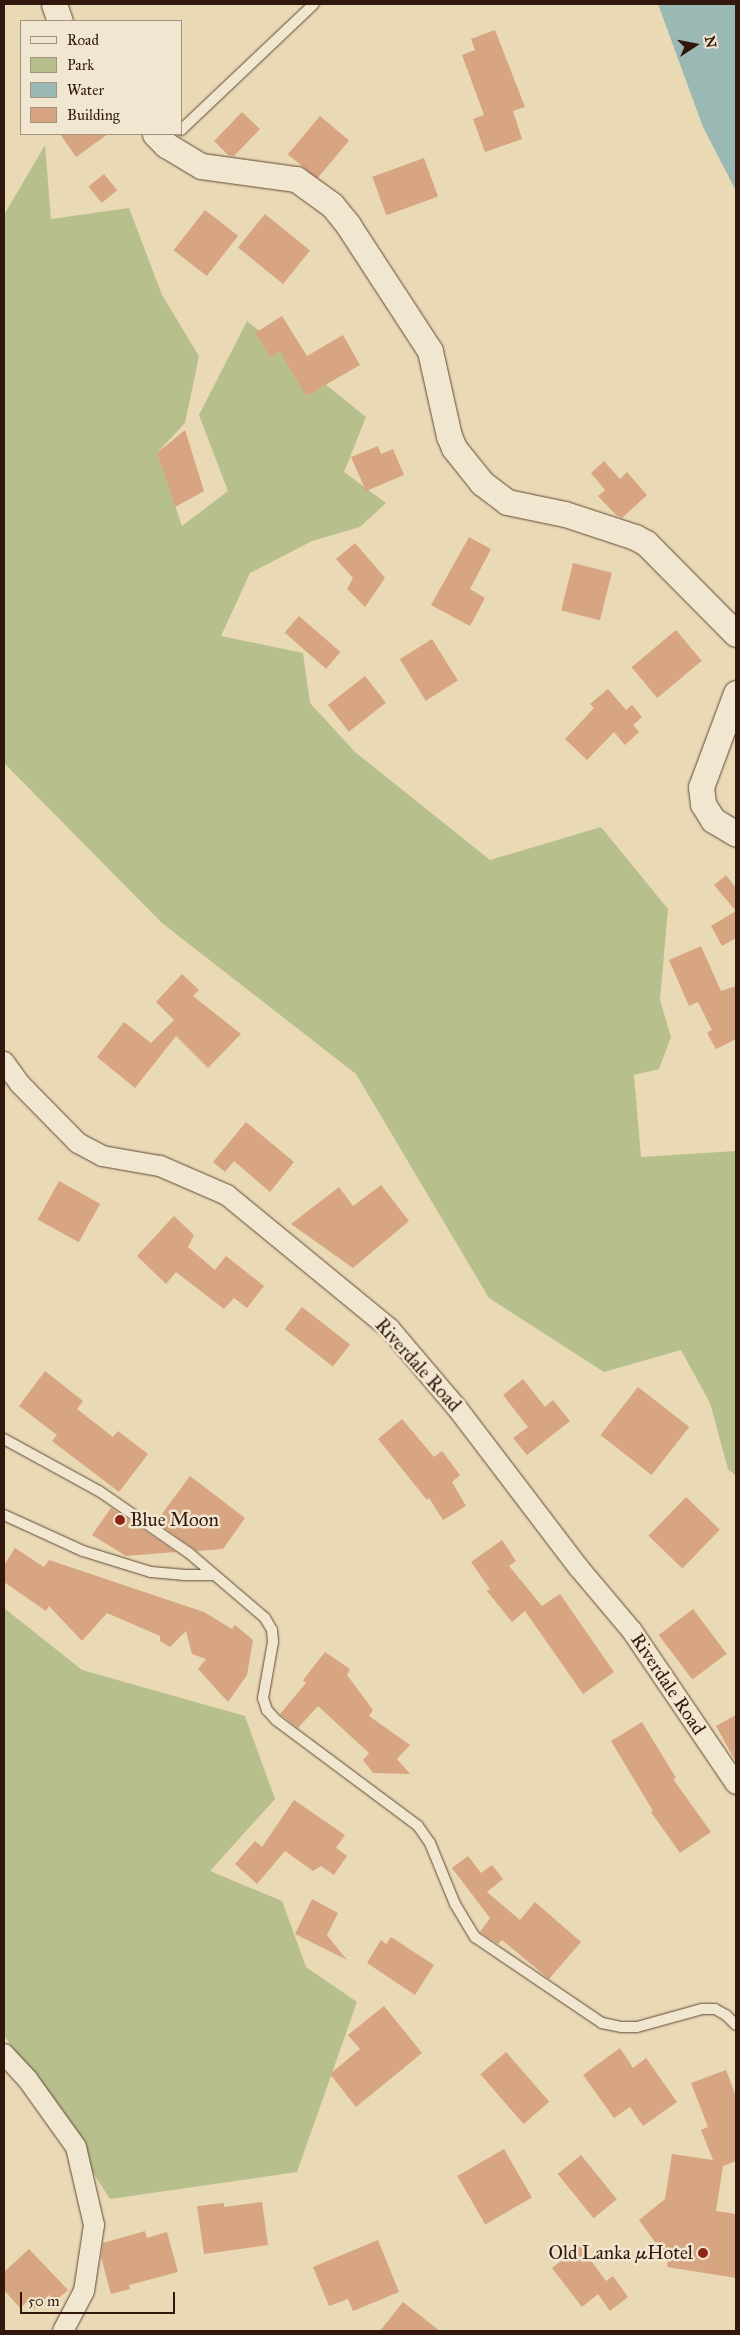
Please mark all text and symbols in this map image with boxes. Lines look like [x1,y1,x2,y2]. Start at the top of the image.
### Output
legend [20,20,182,135]
north arrow [670,20,720,70]
text: Road [67,31,99,49]
text: N [701,35,720,49]
text: Park [67,56,94,74]
text: Water [67,81,104,99]
text: Building [67,106,120,124]
street label: Riverdale Road [370,1314,466,1416]
place label: Blue Moon [130,1509,219,1531]
marker: Blue Moon [114,1514,126,1526]
street label: Riverdale Road [626,1629,710,1739]
place label: Old Lanka µHotel [548,2242,693,2264]
marker: Old Lanka µHotel [697,2247,709,2259]
scale bar [22,2282,178,2314]
text: 50 m [28,2292,60,2310]

